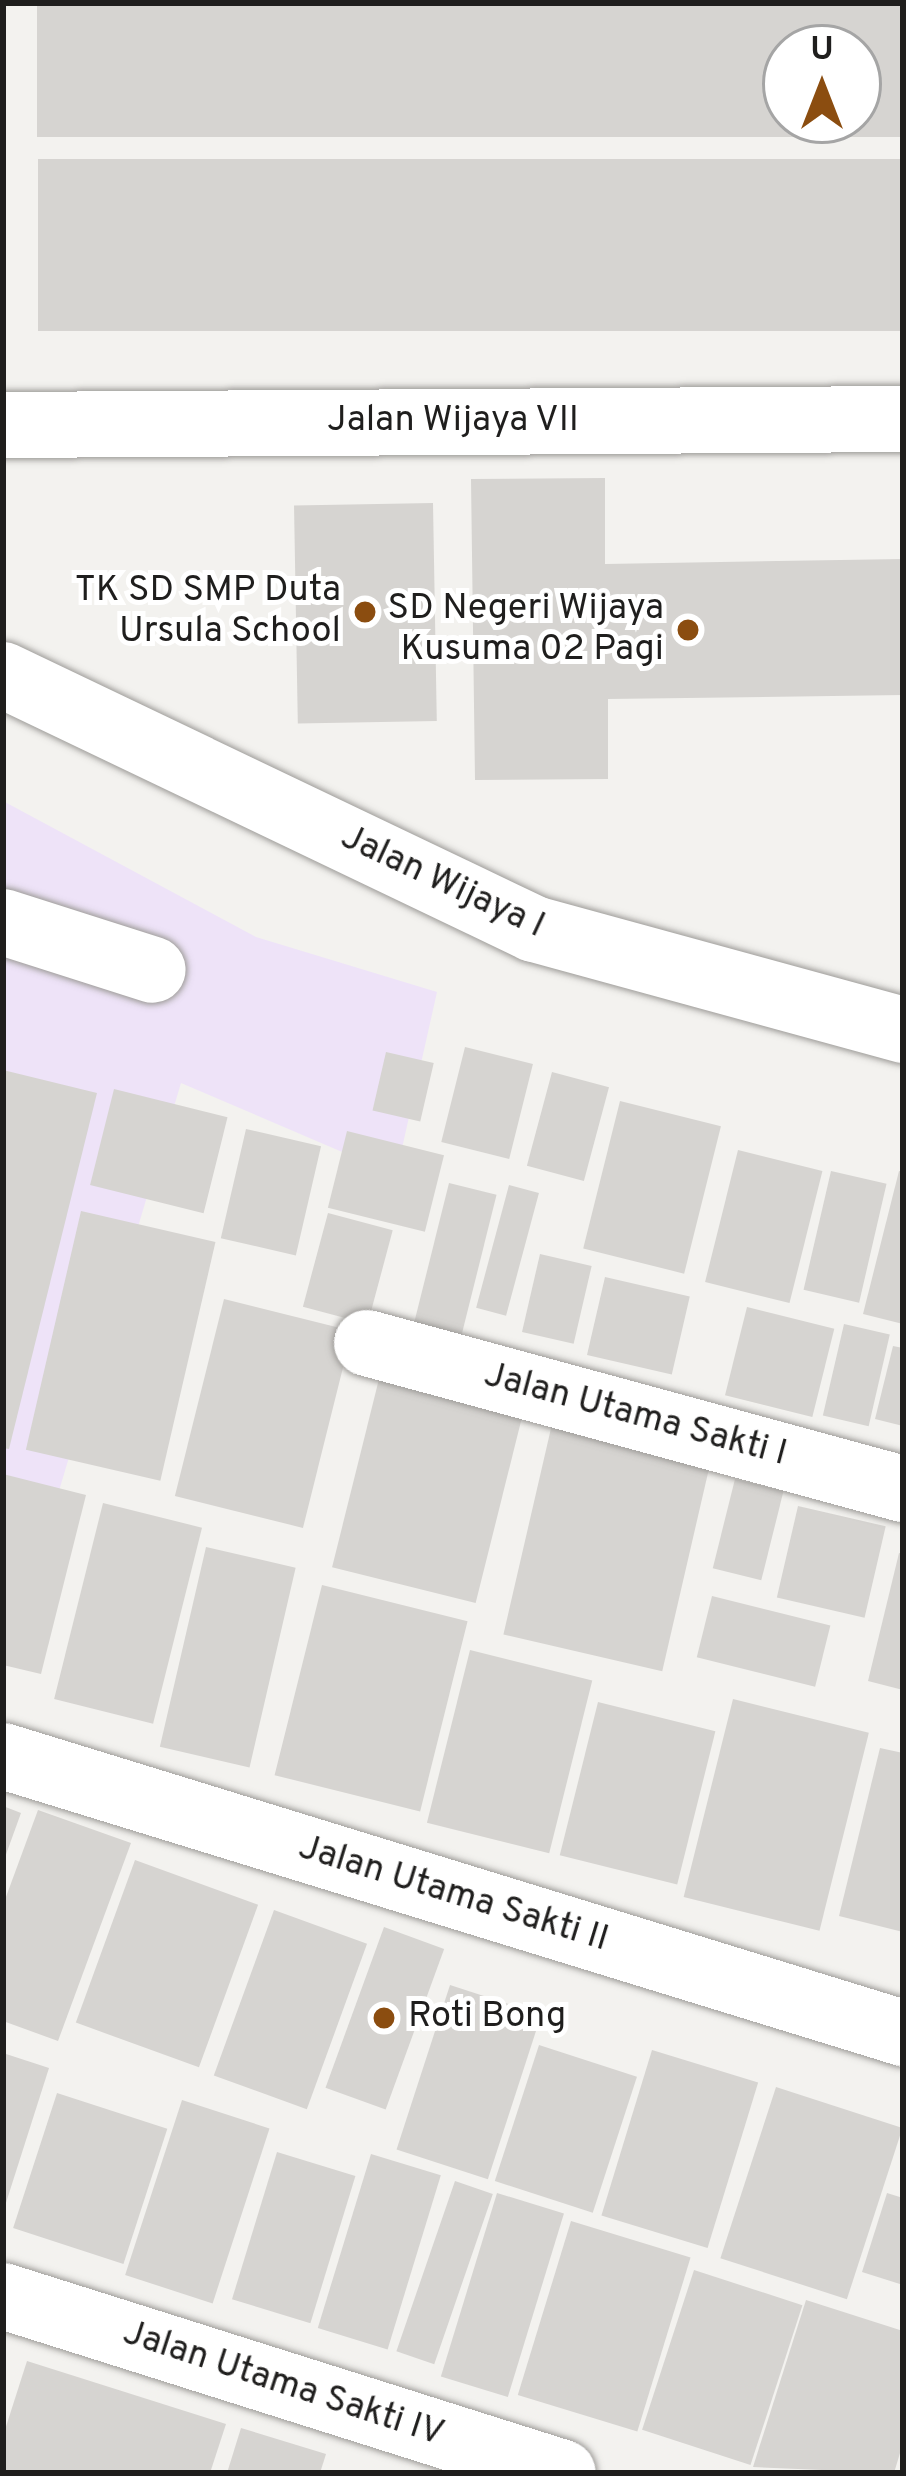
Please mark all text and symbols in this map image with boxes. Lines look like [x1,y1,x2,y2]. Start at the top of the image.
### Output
north arrow [762,24,882,144]
text: U [810,30,834,72]
street label: Jalan Wijaya VII [326,400,580,444]
place label: TK SD SMP Duta Ursula School [75,569,341,654]
place label: SD Negeri Wijaya Kusuma 02 Pagi [387,587,664,672]
marker: TK SD SMP Duta Ursula School [352,599,378,625]
marker: SD Negeri Wijaya Kusuma 02 Pagi [675,617,701,643]
street label: Jalan Wijaya I [333,817,551,949]
street label: Jalan Utama Sakti I [479,1355,791,1477]
street label: Jalan Utama Sakti II [293,1827,613,1963]
place label: Roti Bong [408,1996,566,2040]
marker: Roti Bong [371,2005,397,2031]
street label: Jalan Utama Sakti IV [117,2313,449,2457]

